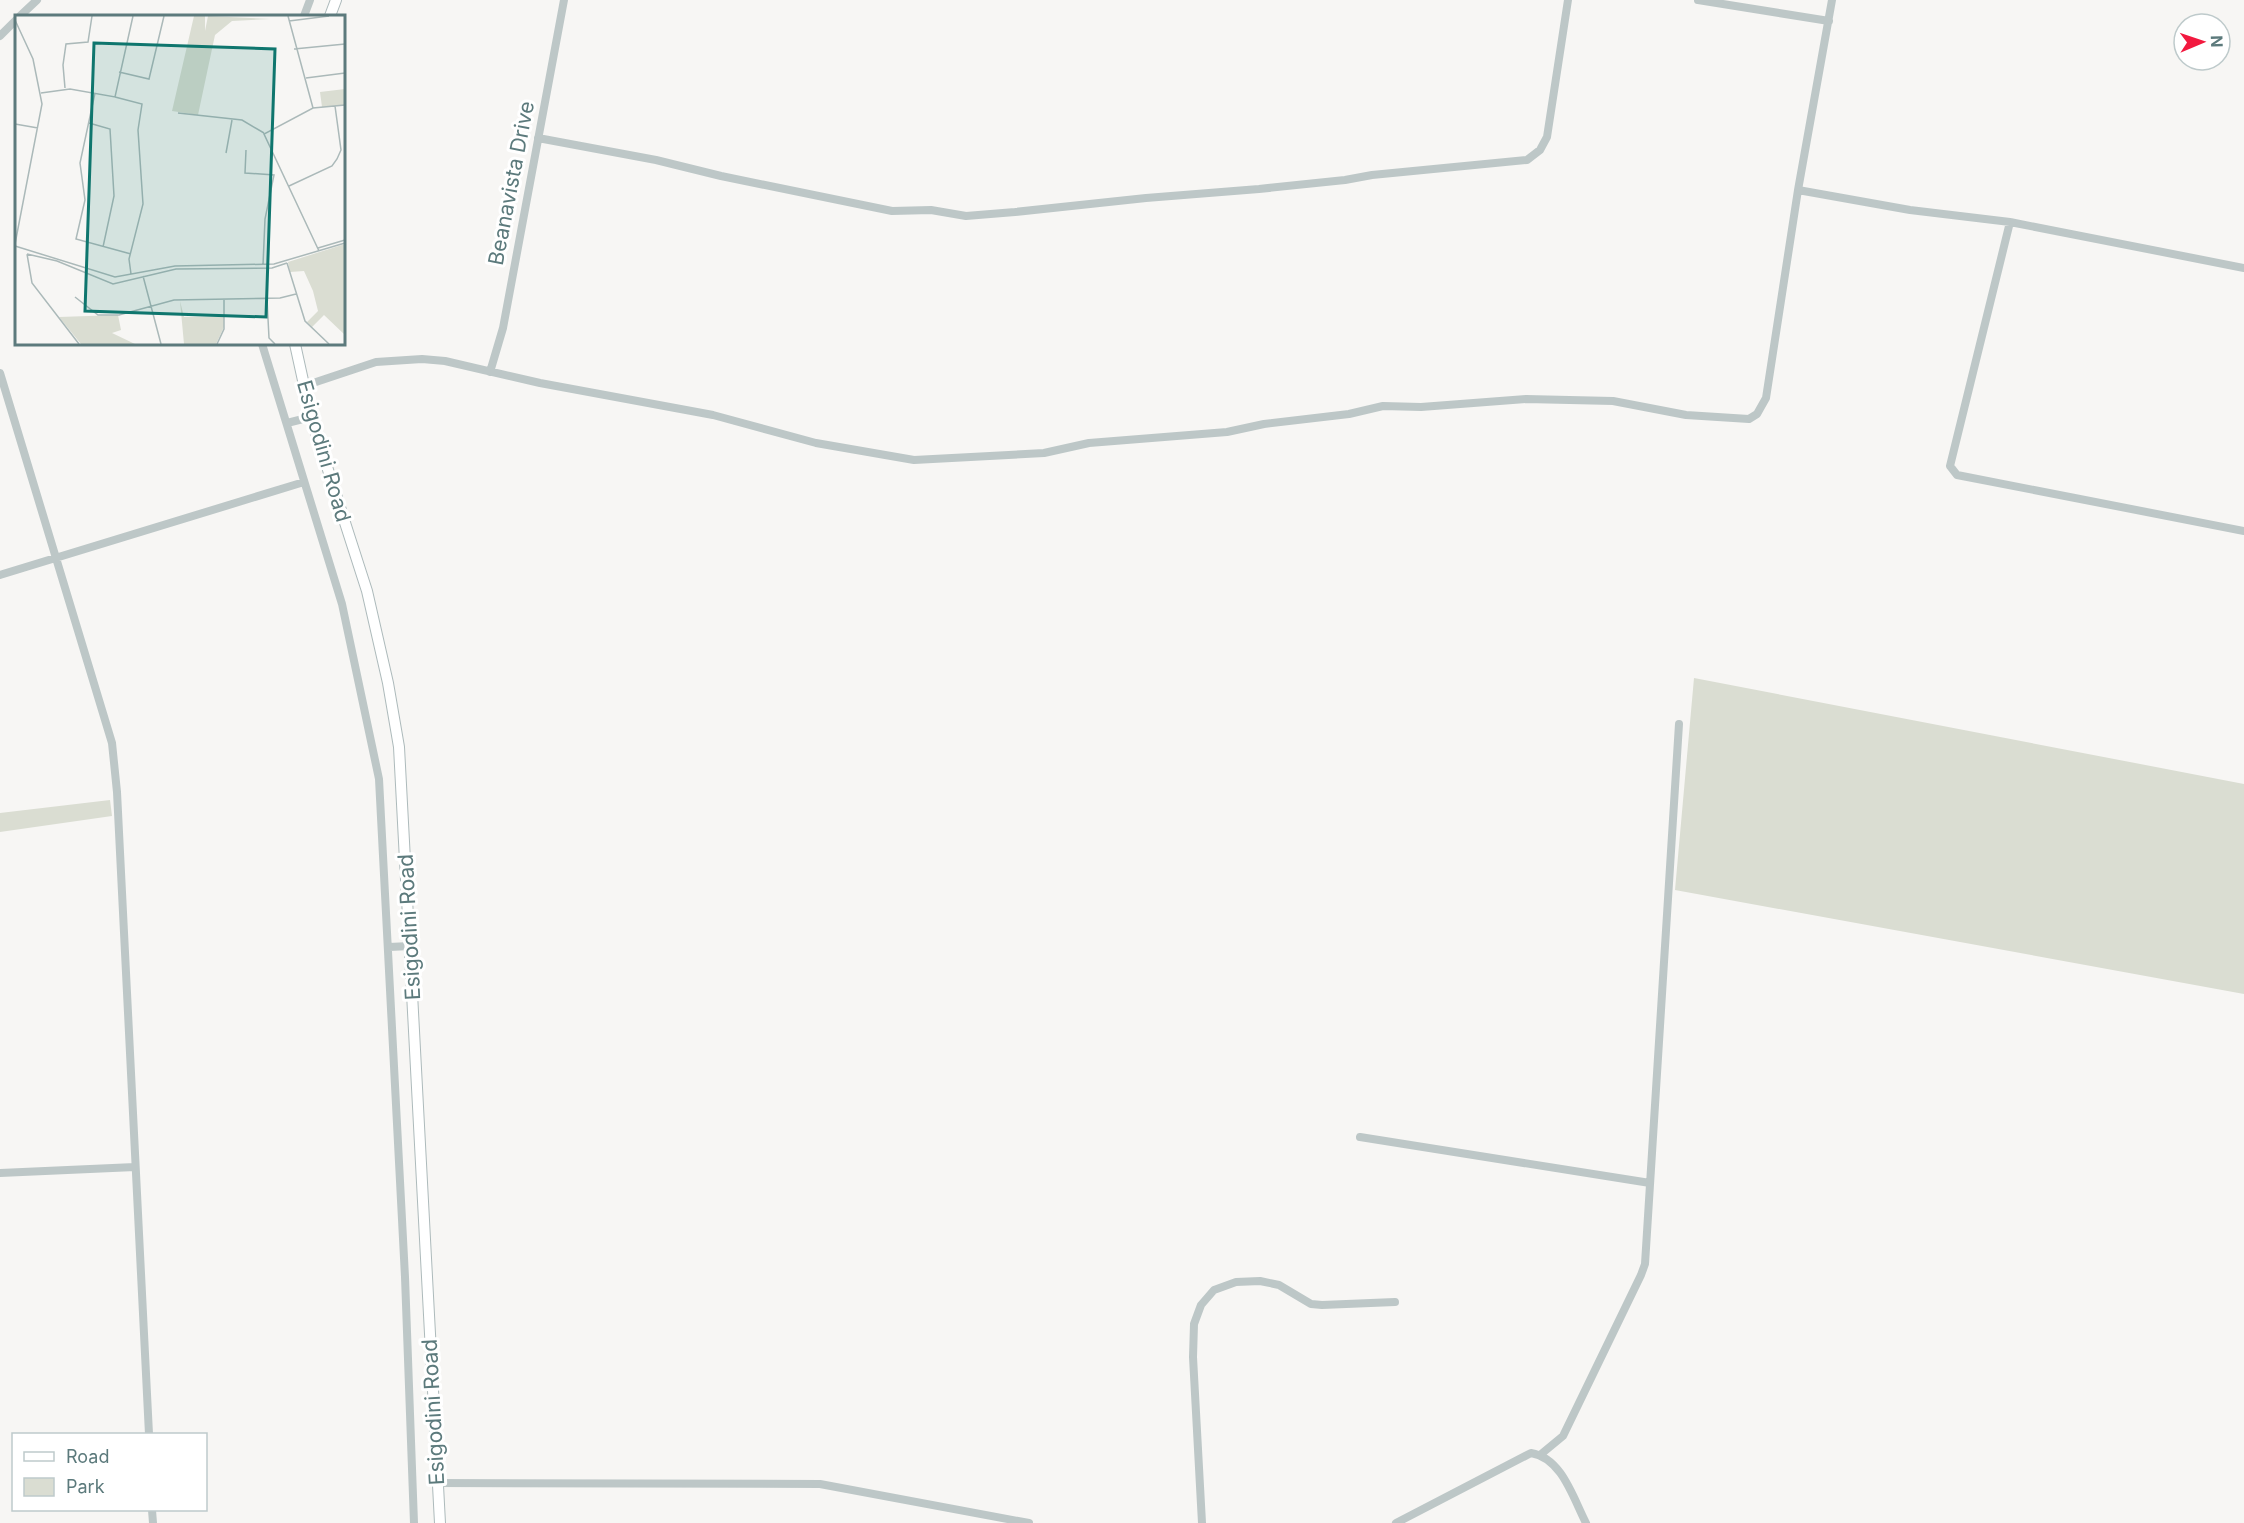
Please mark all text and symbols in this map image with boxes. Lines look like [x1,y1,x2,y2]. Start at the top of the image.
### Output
north arrow [2172,12,2232,72]
inset map [15,15,345,345]
text: N [2207,35,2227,48]
street label: Beanavista Drive [483,99,539,267]
street label: Esigodini Road [292,377,356,525]
street label: Esigodini Road [393,853,425,1001]
street label: Esigodini Road [417,1338,449,1486]
legend [12,1433,207,1511]
text: Road [66,1446,109,1467]
text: Park [66,1476,105,1497]

